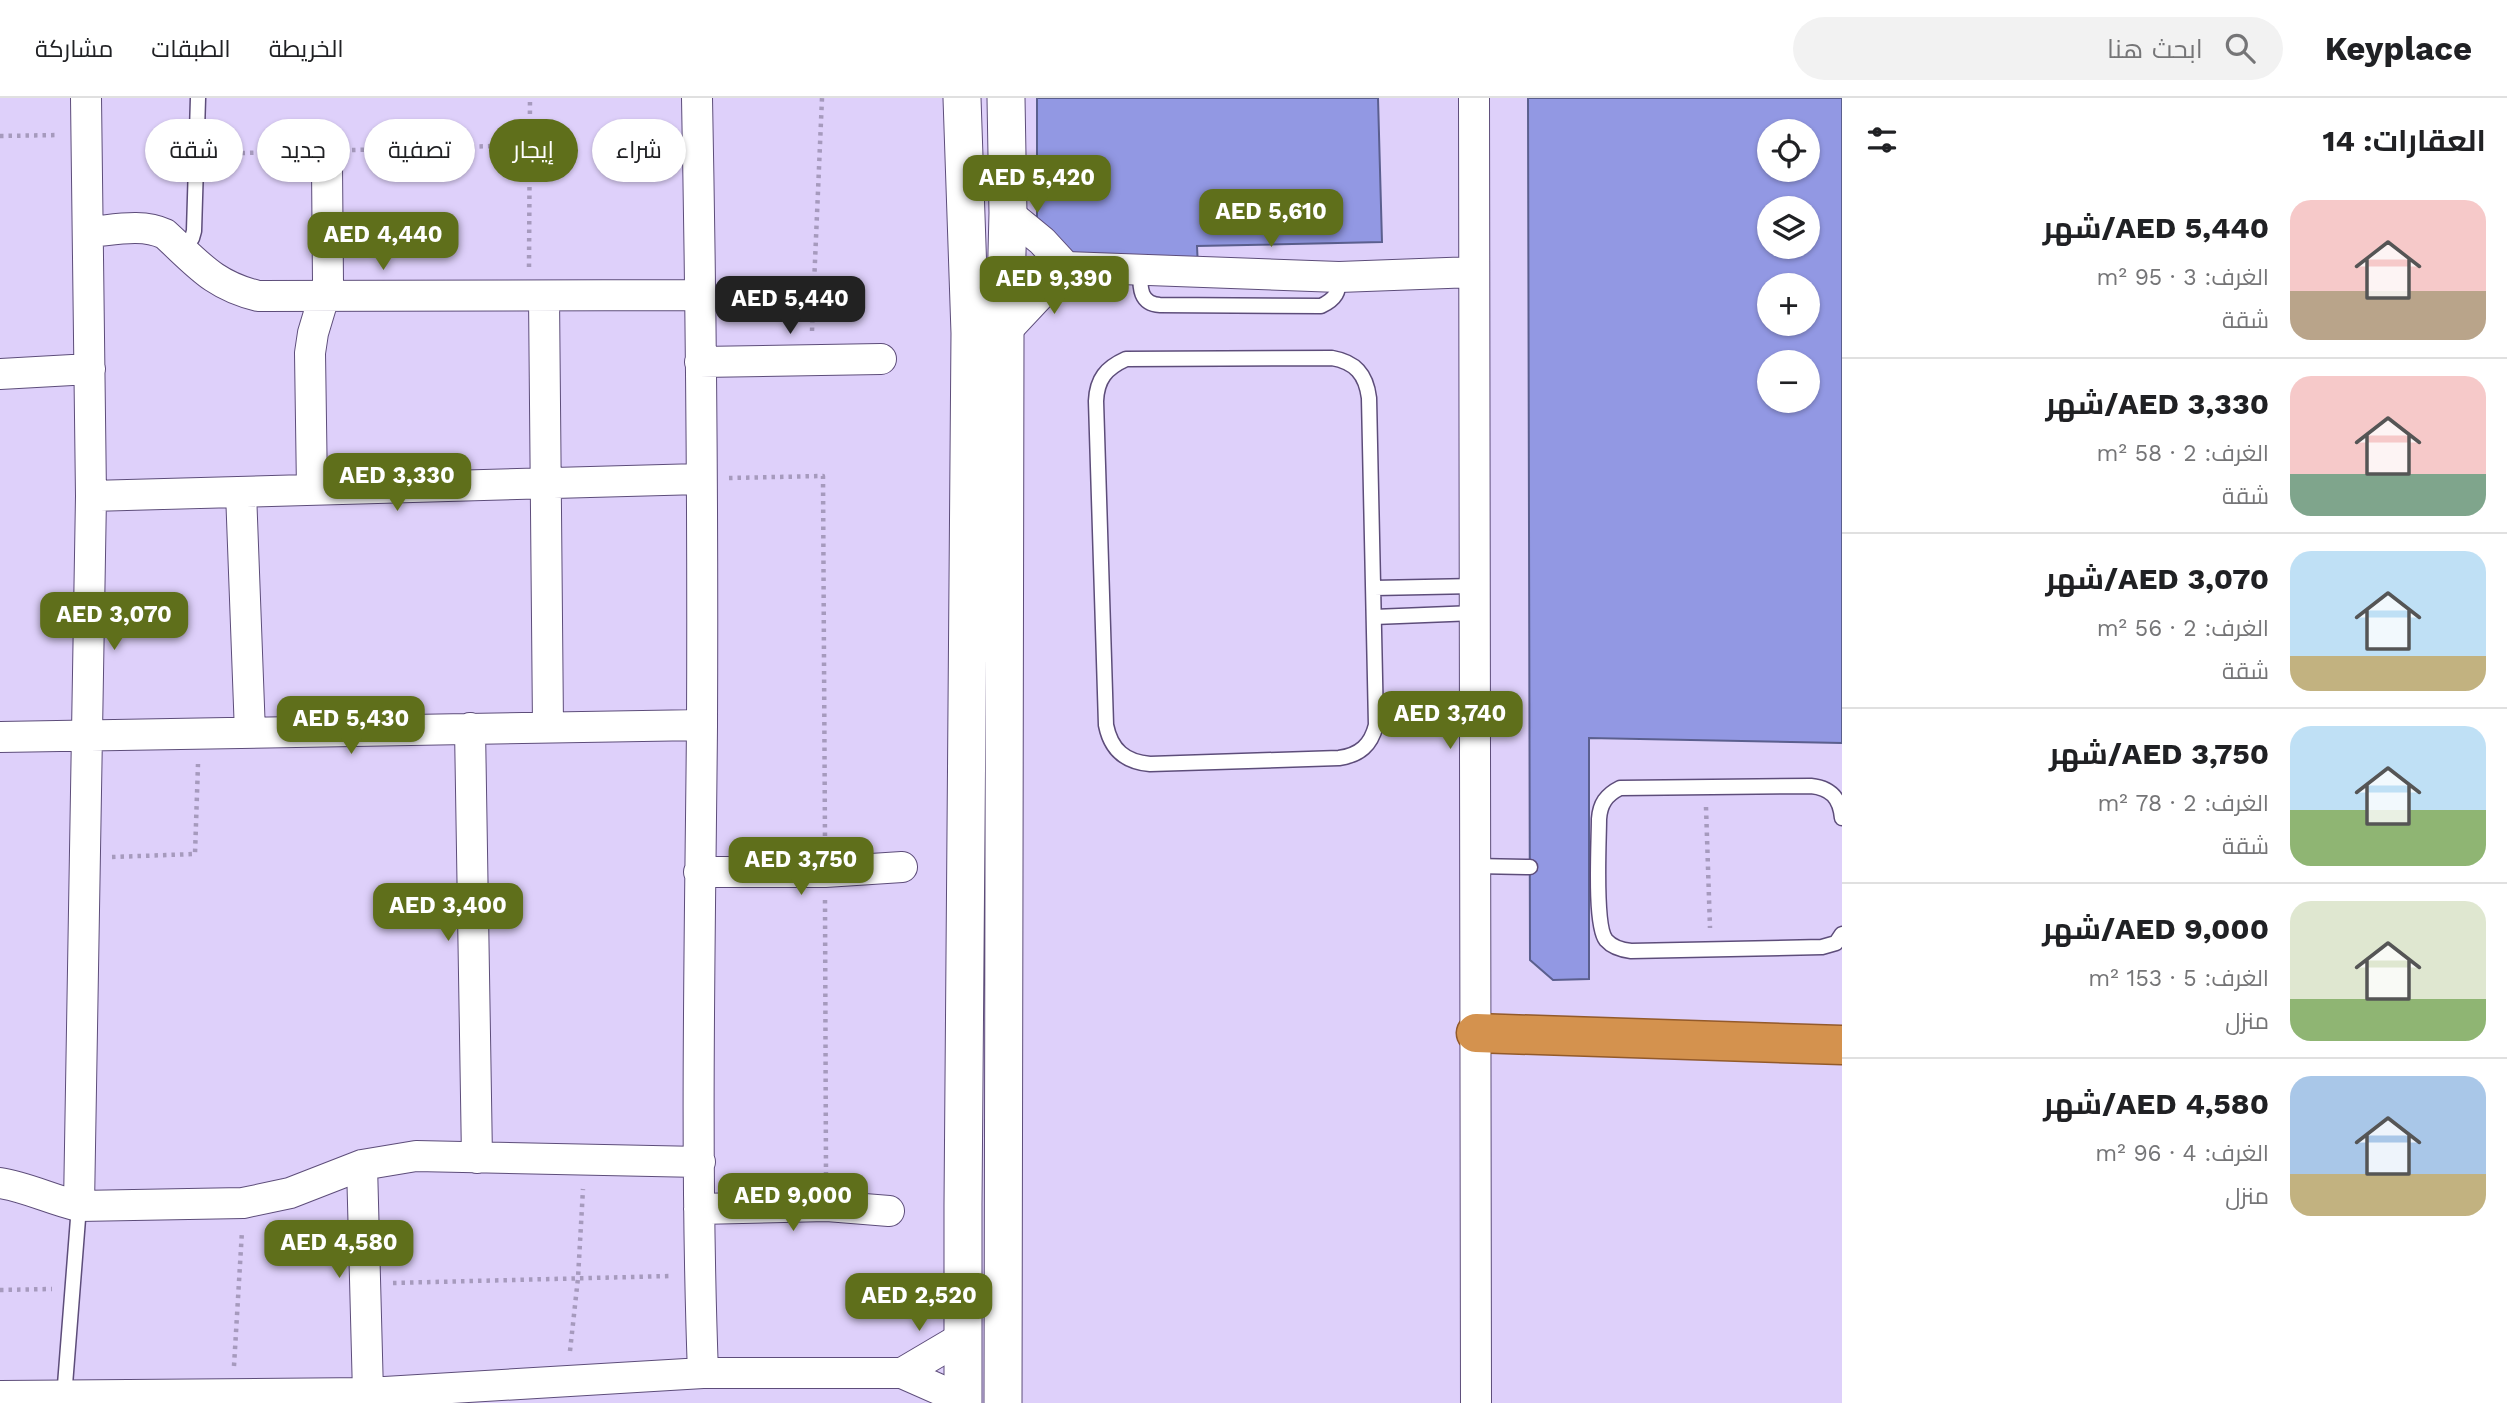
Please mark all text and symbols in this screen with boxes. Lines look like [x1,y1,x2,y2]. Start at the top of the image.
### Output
search box [1793,17,2283,80]
icon: search [2221,29,2259,67]
text: Keyplace [2325,29,2472,68]
text: ابحث هنا [2107,34,2203,64]
text: مشاركة [35,35,113,63]
text: الطبقات [151,35,231,63]
text: الخريطة [269,35,344,63]
chip: شقة [145,119,243,182]
chip: جديد [257,119,350,182]
chip: تصفية [364,119,475,182]
chip: إيجار [489,119,578,182]
chip: شراء [592,119,686,182]
map controls [1757,119,1820,413]
button: locate [1757,119,1820,182]
icon: filters [1863,121,1901,159]
text: العقارات: 14 [2322,123,2486,158]
pin: AED 5,420 [957,156,1117,215]
text: AED 5,420 [979,164,1095,191]
pin: AED 5,610 [1191,190,1351,249]
button: layers [1757,196,1820,259]
text: AED 5,610 [1215,198,1327,225]
text: AED 5,440/شهر [2043,210,2269,245]
pin: AED 4,440 [303,212,463,272]
text: AED 4,440 [323,221,443,248]
icon: home [2346,228,2430,312]
pin: AED 9,390 [974,256,1134,316]
text: الغرف: 3 · 95 m² [2096,264,2269,291]
text: AED 9,390 [996,265,1112,292]
button: + [1757,273,1820,336]
pin: AED 5,440 [710,276,870,336]
text: AED 5,440 [731,285,849,312]
text: شقة [2222,307,2269,334]
button: − [1757,350,1820,413]
text: AED 3,330/شهر [2046,386,2269,421]
icon: home [2346,404,2430,488]
text: الغرف: 2 · 58 m² [2097,440,2269,467]
pin: AED 3,330 [317,454,477,513]
text: AED 3,330 [339,462,455,489]
text: شقة [2222,483,2269,510]
text: AED 3,070/شهر [2045,561,2269,596]
icon: home [2346,579,2430,663]
pin: AED 3,070 [34,592,194,652]
text: AED 3,070 [56,601,172,628]
text: الغرف: 2 · 56 m² [2097,615,2269,642]
text: شقة [2222,658,2269,685]
pin: AED 3,740 [1370,692,1530,751]
pin: AED 5,430 [271,696,431,756]
text: AED 3,740 [1394,700,1506,727]
text: AED 5,430 [293,705,409,732]
text: AED 3,750/شهر [2049,736,2269,771]
icon: home [2346,754,2430,838]
text: الغرف: 2 · 78 m² [2097,790,2269,817]
text: شقة [2222,833,2269,860]
pin: AED 3,750 [721,838,881,897]
text: AED 3,750 [745,846,857,873]
pin: AED 3,400 [368,884,528,943]
text: AED 3,400 [389,892,507,919]
text: AED 9,000/شهر [2042,911,2269,946]
icon: home [2346,929,2430,1013]
text: الغرف: 5 · 153 m² [2088,965,2269,992]
text: منزل [2225,1008,2269,1035]
text: AED 4,580/شهر [2043,1086,2269,1121]
icon: home [2346,1104,2430,1188]
text: الغرف: 4 · 96 m² [2095,1140,2269,1167]
pin: AED 9,000 [713,1174,873,1233]
text: AED 9,000 [734,1182,852,1209]
text: منزل [2225,1183,2269,1210]
pin: AED 4,580 [259,1220,419,1280]
text: AED 4,580 [280,1229,398,1256]
pin: AED 2,520 [839,1274,999,1333]
text: AED 2,520 [861,1282,977,1309]

